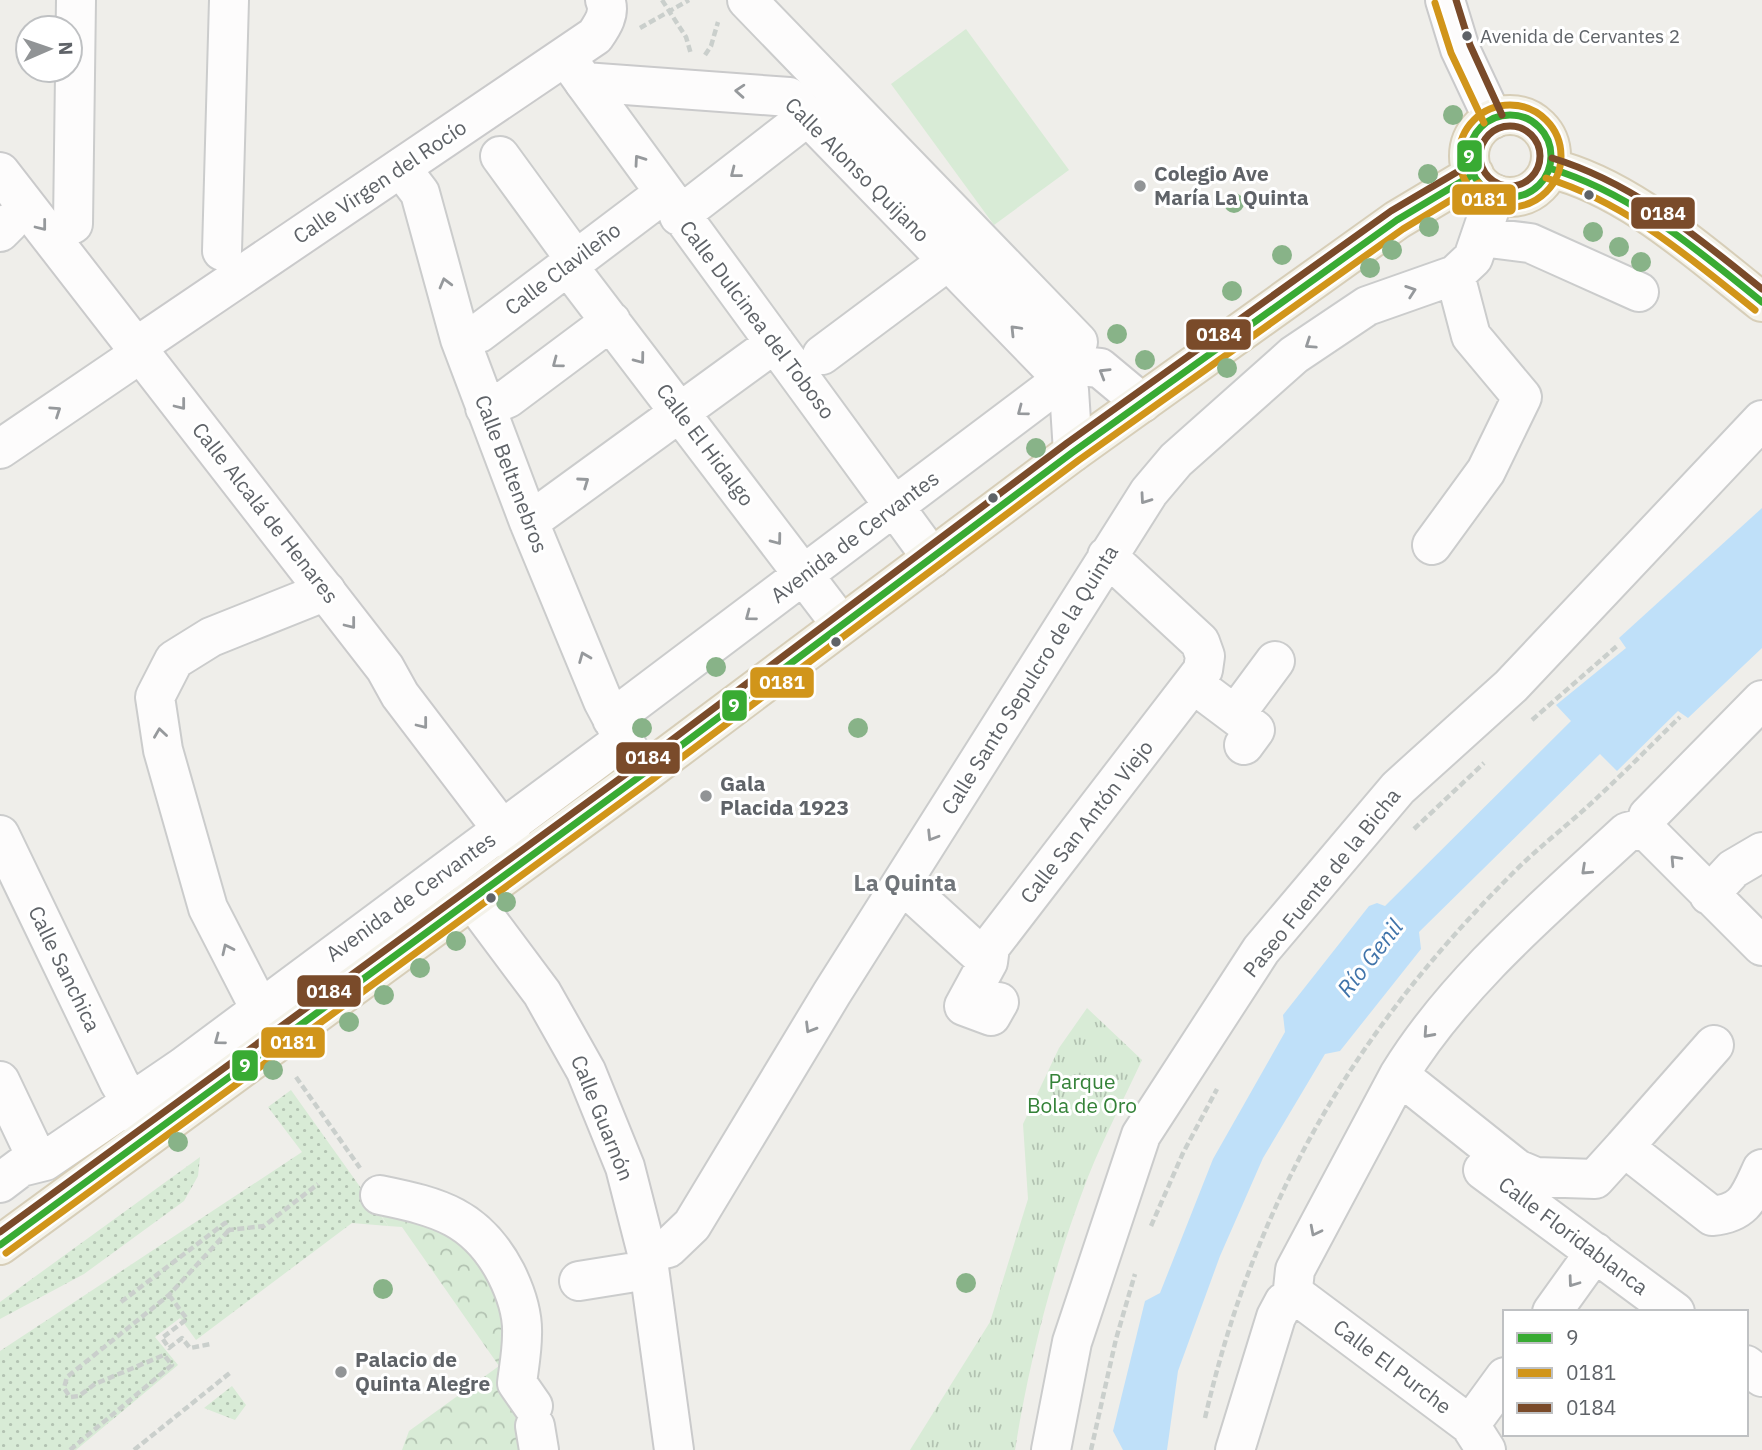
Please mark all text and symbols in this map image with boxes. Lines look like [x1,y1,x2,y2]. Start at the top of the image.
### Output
north arrow [14,14,84,84]
place label: Avenida de Cervantes 2 [1480,24,1680,48]
marker: Avenida de Cervantes 2 [1460,29,1474,43]
text: N [54,41,78,56]
one-way arrow [734,84,745,99]
street label: Calle Alonso Quijano [779,91,936,248]
street label: Calle Virgen del Rocío [287,113,472,250]
line badge: 9 [1456,139,1483,173]
text: 9 [1463,144,1475,168]
one-way arrow [634,155,647,167]
place label: Colegio Ave María La Quinta [1154,159,1309,211]
one-way arrow [730,164,742,177]
marker: Colegio Ave María La Quinta [1132,178,1148,194]
line badge: 0181 [1451,183,1517,216]
text: 0181 [1461,187,1507,211]
unlabelled marker [1582,188,1596,202]
line badge: 0184 [1630,196,1696,230]
text: 0184 [1640,201,1686,225]
street label: Calle Dulcinea del Toboso [674,214,842,424]
street label: Calle Clavileño [499,215,626,321]
one-way arrow [33,218,46,230]
one-way arrow [439,277,453,289]
one-way arrow [1404,285,1417,299]
line badge: 0184 [1185,318,1252,351]
text: 0184 [1196,322,1242,346]
one-way arrow [1011,325,1024,338]
one-way arrow [1305,336,1318,349]
one-way arrow [631,351,644,364]
one-way arrow [552,354,565,367]
one-way arrow [1099,369,1112,382]
street label: Calle El Hidalgo [650,377,761,511]
street label: Calle Beltenebros [469,391,555,557]
one-way arrow [173,398,186,410]
one-way arrow [1017,402,1029,415]
one-way arrow [48,406,61,419]
street label: Calle Alcalá de Henares [186,416,345,609]
street label: Avenida de Cervantes [765,464,944,609]
one-way arrow [576,478,589,490]
unlabelled marker [986,491,1000,505]
one-way arrow [1141,491,1153,504]
one-way arrow [769,532,782,545]
street label: Calle Santo Sepulcro de la Quinta [934,539,1124,820]
one-way arrow [745,608,758,620]
one-way arrow [343,616,356,628]
unlabelled marker [829,635,843,649]
one-way arrow [579,651,593,663]
line badge: 0181 [749,666,815,699]
text: 0181 [759,670,805,694]
line badge: 9 [721,689,748,722]
text: 9 [728,693,740,717]
one-way arrow [415,717,428,729]
one-way arrow [153,727,168,738]
street label: Calle San Antón Viejo [1014,734,1159,909]
line badge: 0184 [615,741,681,775]
text: 0184 [625,745,671,769]
place label: Gala Placida 1923 [720,769,849,821]
street label: Paseo Fuente de la Bicha [1236,782,1406,983]
marker: Gala Placida 1923 [698,788,714,804]
street label: Avenida de Cervantes [320,825,501,967]
one-way arrow [927,828,940,841]
one-way arrow [1671,855,1684,868]
one-way arrow [1581,862,1594,874]
district label: La Quinta [853,867,957,897]
unlabelled marker [484,891,498,905]
street label: Calle Sanchica [22,901,107,1036]
water label: Río Genil [1329,912,1409,1002]
one-way arrow [221,944,235,956]
line badge: 0184 [296,974,362,1008]
text: 0184 [306,979,352,1003]
one-way arrow [806,1021,819,1034]
one-way arrow [1423,1025,1436,1038]
line badge: 0181 [260,1026,326,1059]
text: 0181 [270,1030,316,1054]
one-way arrow [214,1031,227,1044]
line badge: 9 [231,1049,259,1082]
street label: Calle Guarnón [565,1051,641,1185]
text: 9 [239,1053,251,1077]
park label: Parque Bola de Oro [1027,1067,1137,1119]
street label: Calle Floridablanca [1493,1170,1654,1301]
one-way arrow [1310,1224,1324,1236]
one-way arrow [1569,1274,1582,1287]
legend [1503,1310,1748,1436]
street label: Calle El Purche [1328,1313,1457,1420]
text: 9 [1566,1323,1579,1351]
place label: Palacio de Quinta Alegre [355,1345,491,1397]
text: 0181 [1566,1358,1616,1386]
marker: Palacio de Quinta Alegre [333,1364,349,1380]
text: 0184 [1566,1393,1616,1421]

